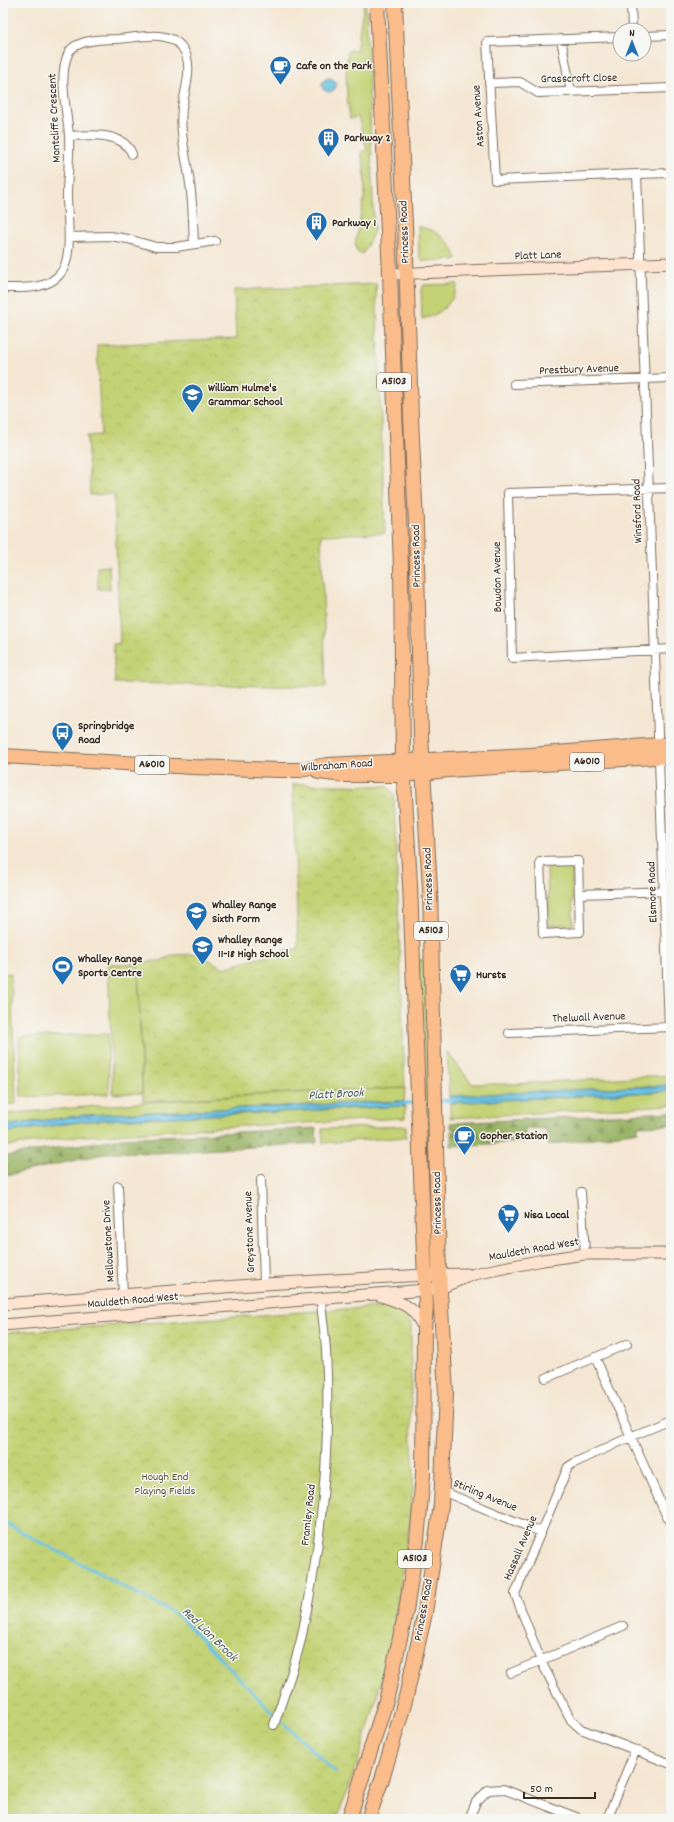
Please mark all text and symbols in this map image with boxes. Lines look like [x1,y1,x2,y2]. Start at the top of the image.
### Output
north arrow [612,22,652,62]
text: N [629,26,635,42]
cafe icon: Cafe on the Park [267,53,293,86]
place label: Cafe on the Park [296,58,372,75]
street label: Grasscroft Close [540,70,618,88]
street label: Montcliffe Crescent [44,72,66,163]
street label: Aston Avenue [468,84,490,148]
building icon: Parkway 2 [315,125,341,158]
place label: Parkway 2 [344,130,391,147]
street label: Princess Road [395,200,415,264]
building icon: Parkway 1 [303,210,329,243]
place label: Parkway 1 [332,215,376,232]
street label: Platt Lane [514,247,562,265]
street label: Prestbury Avenue [539,360,619,380]
road number: A5103 [377,373,411,391]
place label: William Hulme's Grammar School [208,380,283,411]
school or university icon: William Hulme's Grammar School [179,382,205,415]
street label: Winsford Road [628,478,648,544]
street label: Princess Road [408,524,426,588]
street label: Bowdon Avenue [489,541,507,613]
place label: Springbridge Road [78,718,135,749]
bus stop icon: Springbridge Road [50,720,76,753]
road number: A6010 [570,753,604,771]
street label: Wilbraham Road [301,755,373,777]
road number: A6010 [135,756,169,774]
street label: Princess Road [419,847,439,911]
street label: Elsmore Road [643,861,663,923]
place label: Whalley Range Sixth Form [212,897,277,928]
school or university icon: Whalley Range Sixth Form [184,899,210,932]
road number: A5103 [414,922,448,940]
place label: Whalley Range 11-18 High School [218,932,289,963]
school or university icon: Whalley Range 11-18 High School [189,934,215,967]
place label: Whalley Range Sports Centre [78,951,143,982]
sports icon: Whalley Range Sports Centre [49,953,75,986]
supermarket icon: Hursts [447,962,473,995]
place label: Hursts [476,967,506,984]
street label: Thelwall Avenue [552,1008,626,1028]
water label: Platt Brook [308,1084,366,1106]
cafe icon: Gopher Station [451,1123,477,1156]
place label: Gopher Station [480,1128,548,1145]
street label: Princess Road [429,1171,447,1235]
street label: Greystone Avenue [240,1191,260,1273]
street label: Mellowstone Drive [98,1199,120,1283]
supermarket icon: Nisa Local [495,1202,521,1235]
place label: Nisa Local [524,1207,569,1224]
street label: Mauldeth Road West [488,1234,581,1266]
street label: Mauldeth Road West [87,1289,180,1313]
park label: Hough End Playing Fields [135,1469,195,1500]
street label: Stirling Avenue [450,1475,520,1517]
street label: Framley Road [297,1483,321,1547]
street label: Hassall Avenue [500,1513,542,1583]
road number: A5103 [398,1550,432,1568]
street label: Princess Road [410,1577,438,1643]
water label: Red Lion Brook [177,1603,243,1668]
scale bar [524,1774,595,1800]
text: 50 m [530,1781,553,1798]

